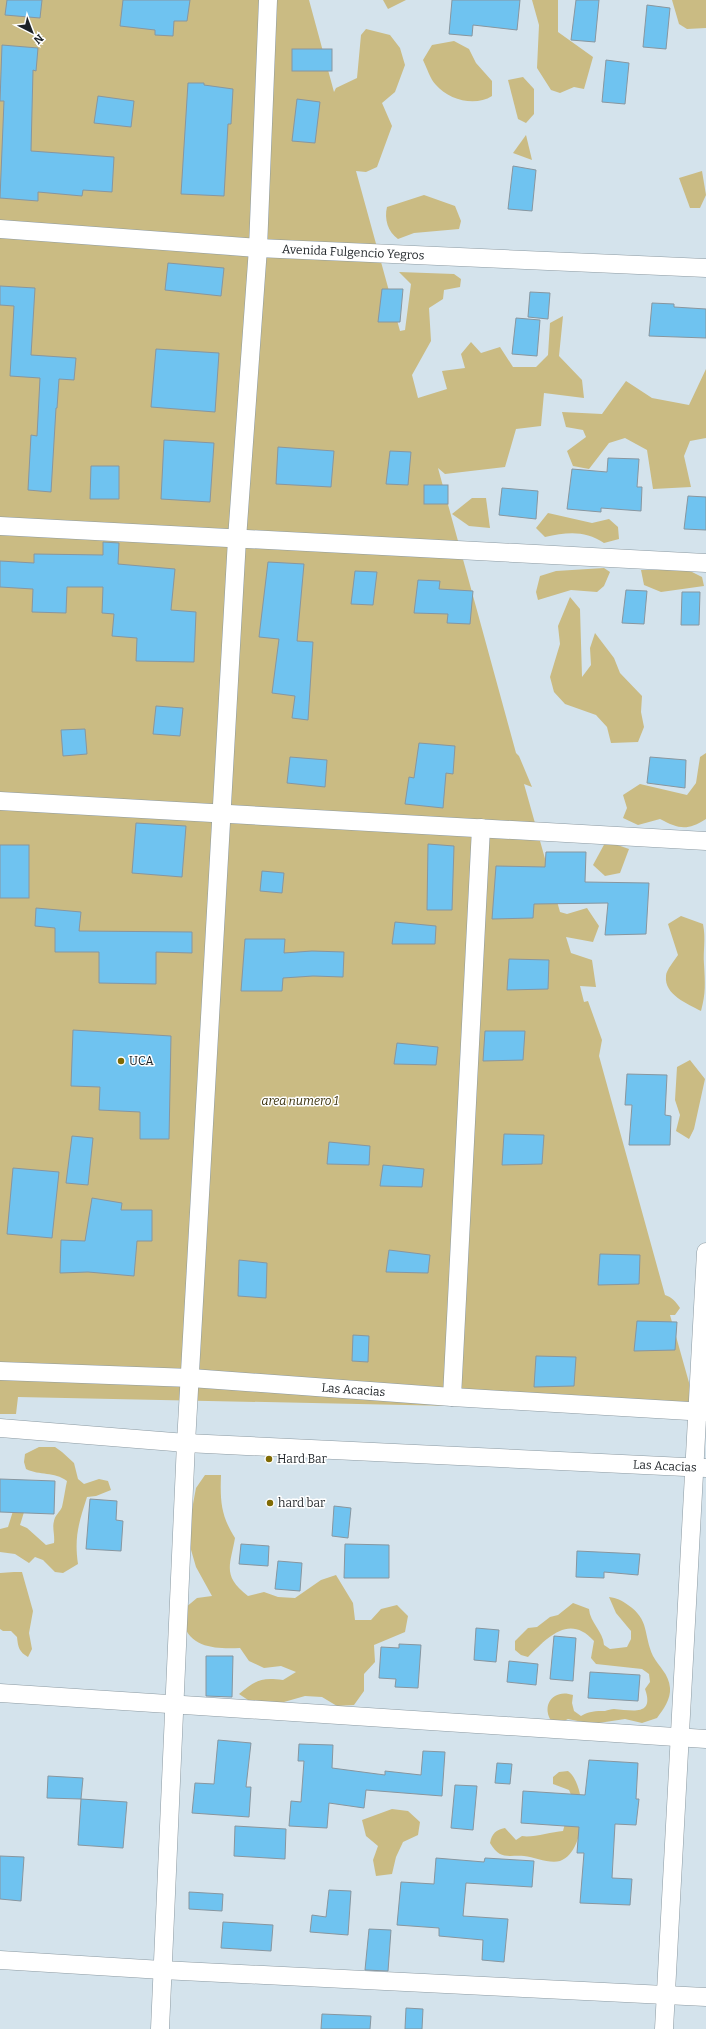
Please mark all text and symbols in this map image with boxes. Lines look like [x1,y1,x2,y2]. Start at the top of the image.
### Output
north arrow [12,12,52,52]
text: N [30,31,46,47]
street label: Avenida Fulgencio Yegros [282,242,425,262]
place label: UCA [129,1054,154,1068]
marker: UCA [116,1056,126,1066]
park label: area numero 1 [262,1094,339,1108]
street label: Las Acacias [321,1381,386,1399]
place label: Hard Bar [277,1452,327,1466]
marker: Hard Bar [264,1454,274,1464]
street label: Las Acacias [633,1457,697,1475]
place label: hard bar [278,1496,326,1510]
marker: hard bar [265,1498,275,1508]

